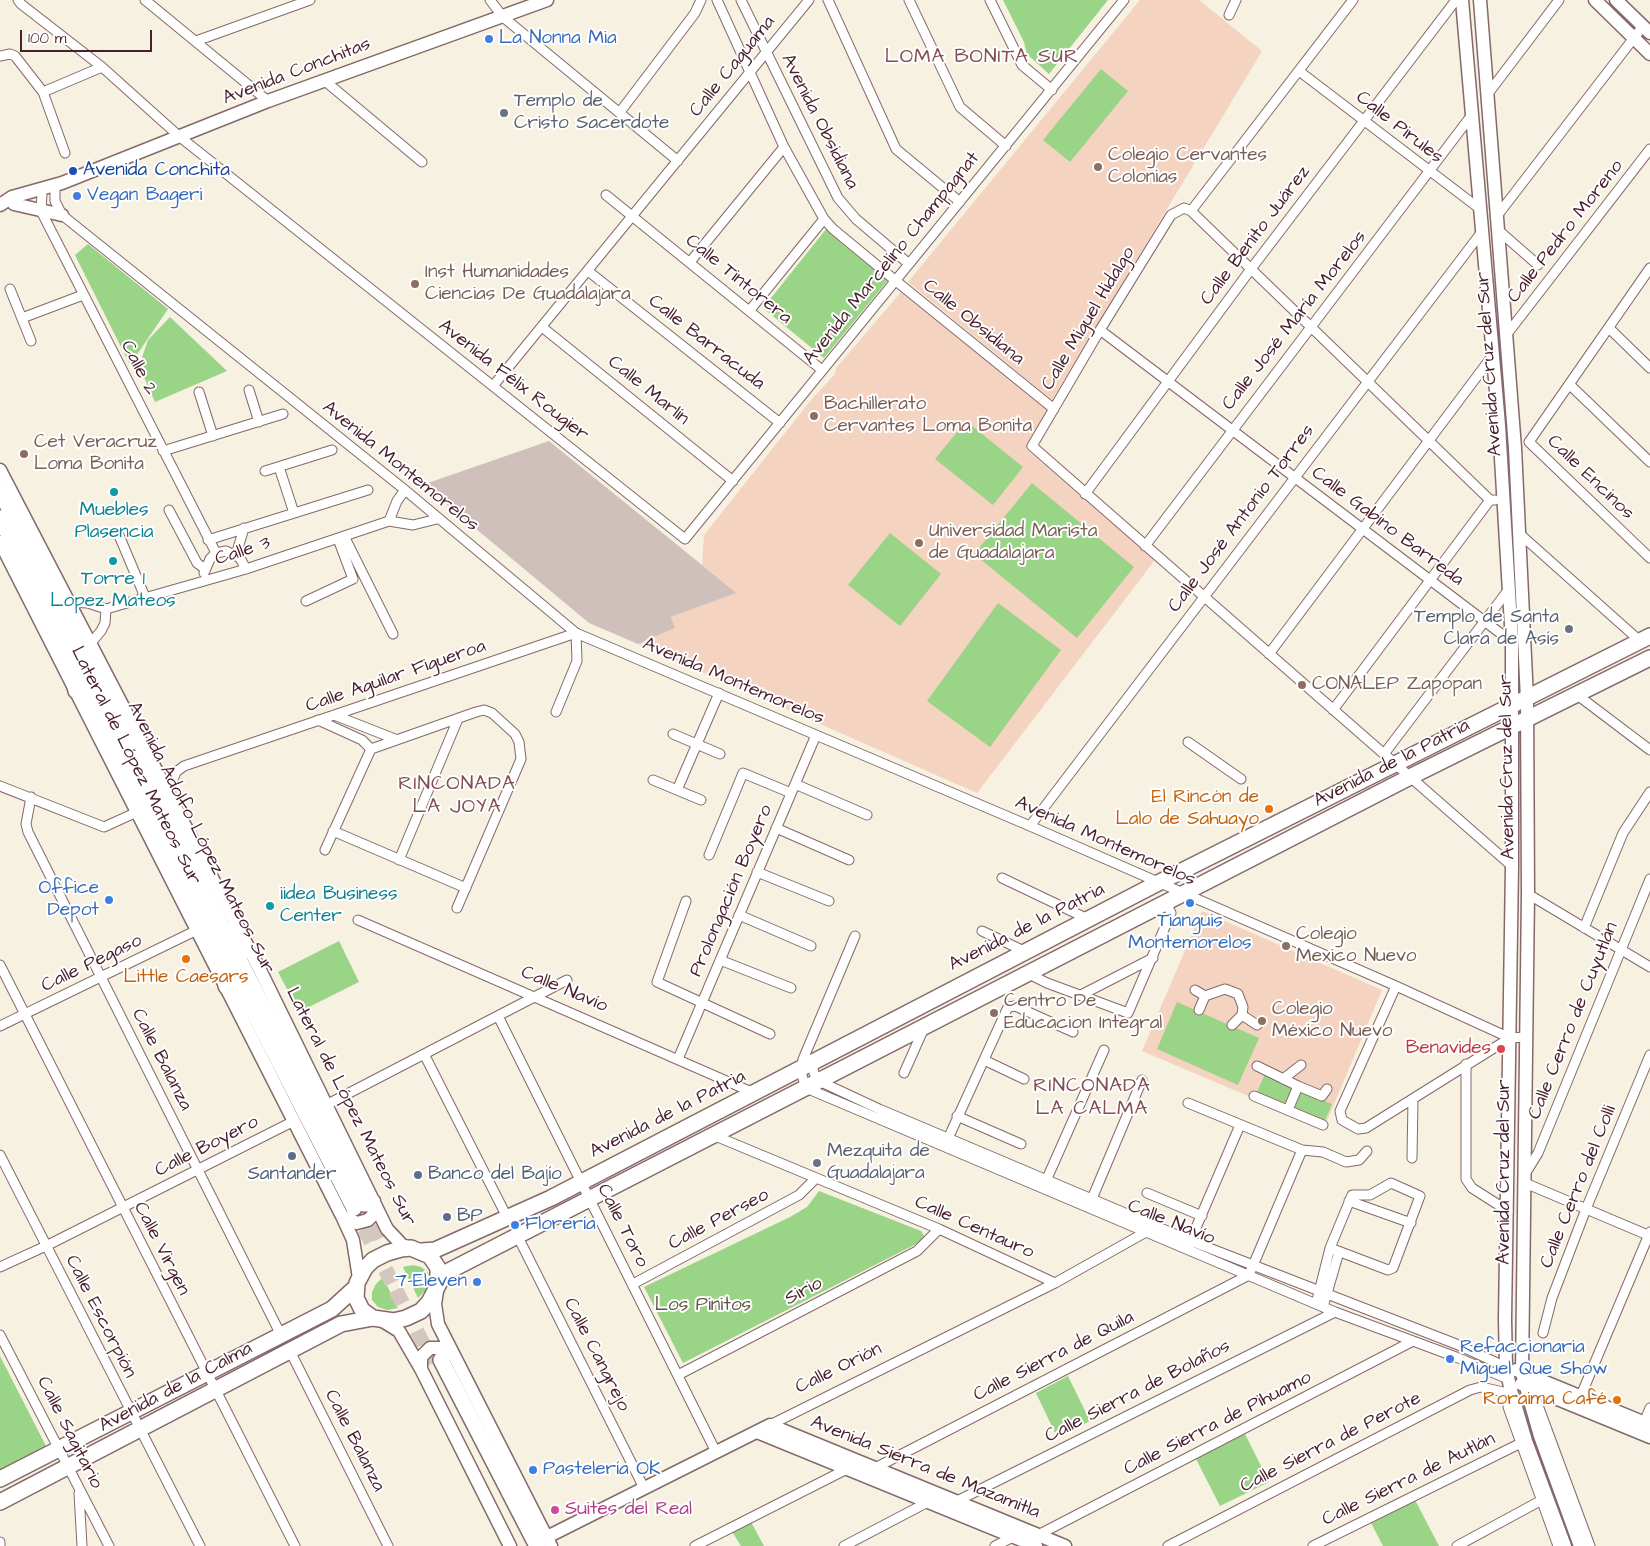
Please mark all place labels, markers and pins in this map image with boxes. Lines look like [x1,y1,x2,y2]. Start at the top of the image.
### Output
place label: La Nonna Mia [499,28,617,50]
marker: La Nonna Mia [483,33,495,45]
place label: Templo de Cristo Sacerdote [514,91,669,135]
marker: Templo de Cristo Sacerdote [498,107,510,119]
place label: Colegio Cervantes Colonias [1108,145,1267,189]
place label: Avenida Conchita [83,160,230,182]
marker: Colegio Cervantes Colonias [1092,161,1104,173]
marker: Avenida Conchita [67,165,79,177]
place label: Vegan Bageri [87,185,202,207]
marker: Vegan Bageri [71,190,83,202]
place label: Inst Humanidades Ciencias De Guadalajara [425,262,631,306]
marker: Inst Humanidades Ciencias De Guadalajara [409,278,421,290]
place label: Bachillerato Cervantes Loma Bonita [824,394,1032,438]
marker: Bachillerato Cervantes Loma Bonita [808,410,820,422]
place label: Cet Veracruz Loma Bonita [34,432,157,476]
marker: Cet Veracruz Loma Bonita [18,448,30,460]
marker: Muebles Plasencia [108,486,120,498]
place label: Muebles Plasencia [75,500,153,544]
place label: Universidad Marista de Guadalajara [929,521,1097,565]
marker: Universidad Marista de Guadalajara [913,537,925,549]
marker: Torre 1 Lopez Mateos [107,555,119,567]
place label: Torre 1 Lopez Mateos [50,569,176,613]
place label: Templo de Santa Clara de Asís [1414,607,1559,651]
marker: Templo de Santa Clara de Asís [1563,623,1575,635]
place label: CONALEP Zapopan [1312,674,1482,696]
marker: CONALEP Zapopan [1296,679,1308,691]
place label: El Rincón de Lalo de Sahuayo [1116,787,1259,831]
marker: El Rincón de Lalo de Sahuayo [1263,803,1275,815]
place label: Office Depot [39,878,99,922]
place label: iidea Business Center [280,884,397,928]
marker: Office Depot [103,894,115,906]
marker: Tianguis Montemorelos [1184,897,1196,909]
marker: iidea Business Center [264,900,276,912]
place label: Tianguis Montemorelos [1128,911,1252,955]
place label: Colegio Mexico Nuevo [1296,924,1417,968]
marker: Colegio Mexico Nuevo [1280,940,1292,952]
marker: Little Caesars [180,953,192,965]
place label: Little Caesars [124,967,248,989]
place label: Centro De Educacion Integral [1004,991,1162,1035]
place label: Colegio México Nuevo [1272,999,1393,1043]
marker: Centro De Educacion Integral [988,1007,1000,1019]
marker: Colegio México Nuevo [1256,1015,1268,1027]
place label: Benavides [1406,1038,1491,1060]
marker: Benavides [1495,1043,1507,1055]
place label: Mezquita de Guadalajara [827,1141,930,1185]
marker: Santander [286,1150,298,1162]
marker: Mezquita de Guadalajara [811,1157,823,1169]
place label: Santander [248,1164,336,1186]
place label: Banco del Bajío [428,1164,562,1186]
marker: Banco del Bajío [412,1169,424,1181]
place label: BP [457,1206,483,1228]
marker: BP [441,1211,453,1223]
place label: Florería [525,1214,596,1236]
marker: Florería [509,1219,521,1231]
place label: 7-Eleven [395,1271,467,1293]
marker: 7-Eleven [471,1276,483,1288]
place label: Refaccionaria Miguel Que Show [1460,1337,1608,1381]
marker: Refaccionaria Miguel Que Show [1444,1353,1456,1365]
place label: Roraima Café [1483,1389,1607,1411]
marker: Roraima Café [1611,1394,1623,1406]
place label: Pastelería OK [543,1459,660,1481]
marker: Pastelería OK [527,1464,539,1476]
place label: Suites del Real [565,1499,692,1521]
marker: Suites del Real [549,1504,561,1516]

